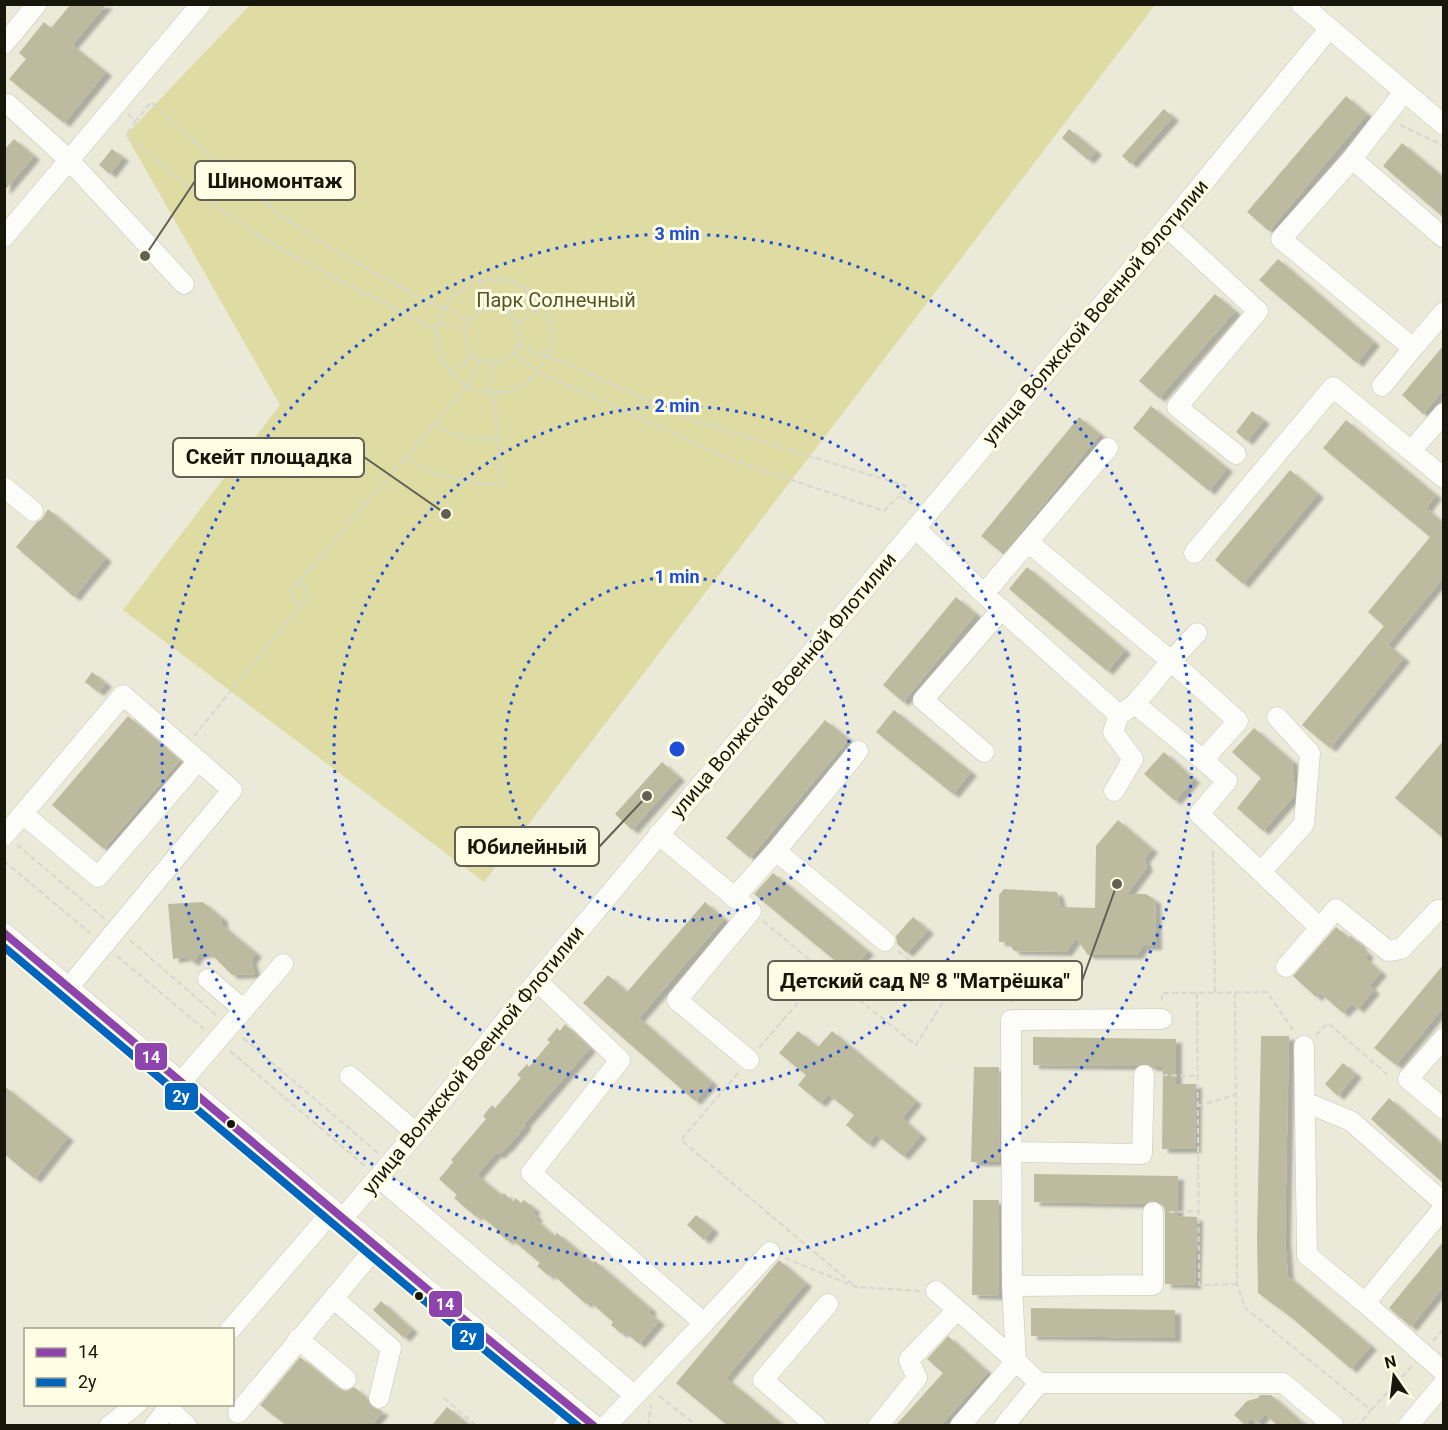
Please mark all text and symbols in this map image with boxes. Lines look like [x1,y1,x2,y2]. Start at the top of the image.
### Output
callout: Шиномонтаж [195,161,355,200]
text: Шиномонтаж [207,169,343,193]
street label: улица Волжской Военной Флотилии [977,175,1213,449]
text: 3 min [654,223,700,244]
park label: Парк Солнечный [476,288,636,312]
text: 2 min [654,395,700,416]
callout: Скейт площадка [173,438,364,477]
text: Скейт площадка [186,445,352,469]
street label: улица Волжской Военной Флотилии [665,548,901,822]
text: 1 min [654,566,700,587]
centre of rings [667,739,687,759]
callout: Юбилейный [455,827,599,866]
text: Юбилейный [467,835,587,859]
street label: улица Волжской Военной Флотилии [357,921,589,1199]
callout: Детский сад № 8 "Матрёшка" [768,961,1082,1000]
text: Детский сад № 8 "Матрёшка" [780,969,1070,993]
line badge: 14 [134,1042,168,1071]
text: 14 [142,1048,160,1067]
line badge: 2у [164,1082,199,1111]
text: 2у [172,1087,191,1106]
unlabelled marker [225,1118,237,1130]
unlabelled marker [413,1290,425,1302]
line badge: 14 [428,1290,463,1318]
text: 14 [436,1295,454,1314]
line badge: 2у [451,1322,485,1351]
text: 2у [459,1327,478,1346]
legend [24,1328,234,1406]
text: 14 [78,1341,98,1362]
north arrow [1364,1346,1424,1406]
text: N [1383,1351,1398,1373]
text: 2у [78,1371,97,1392]

